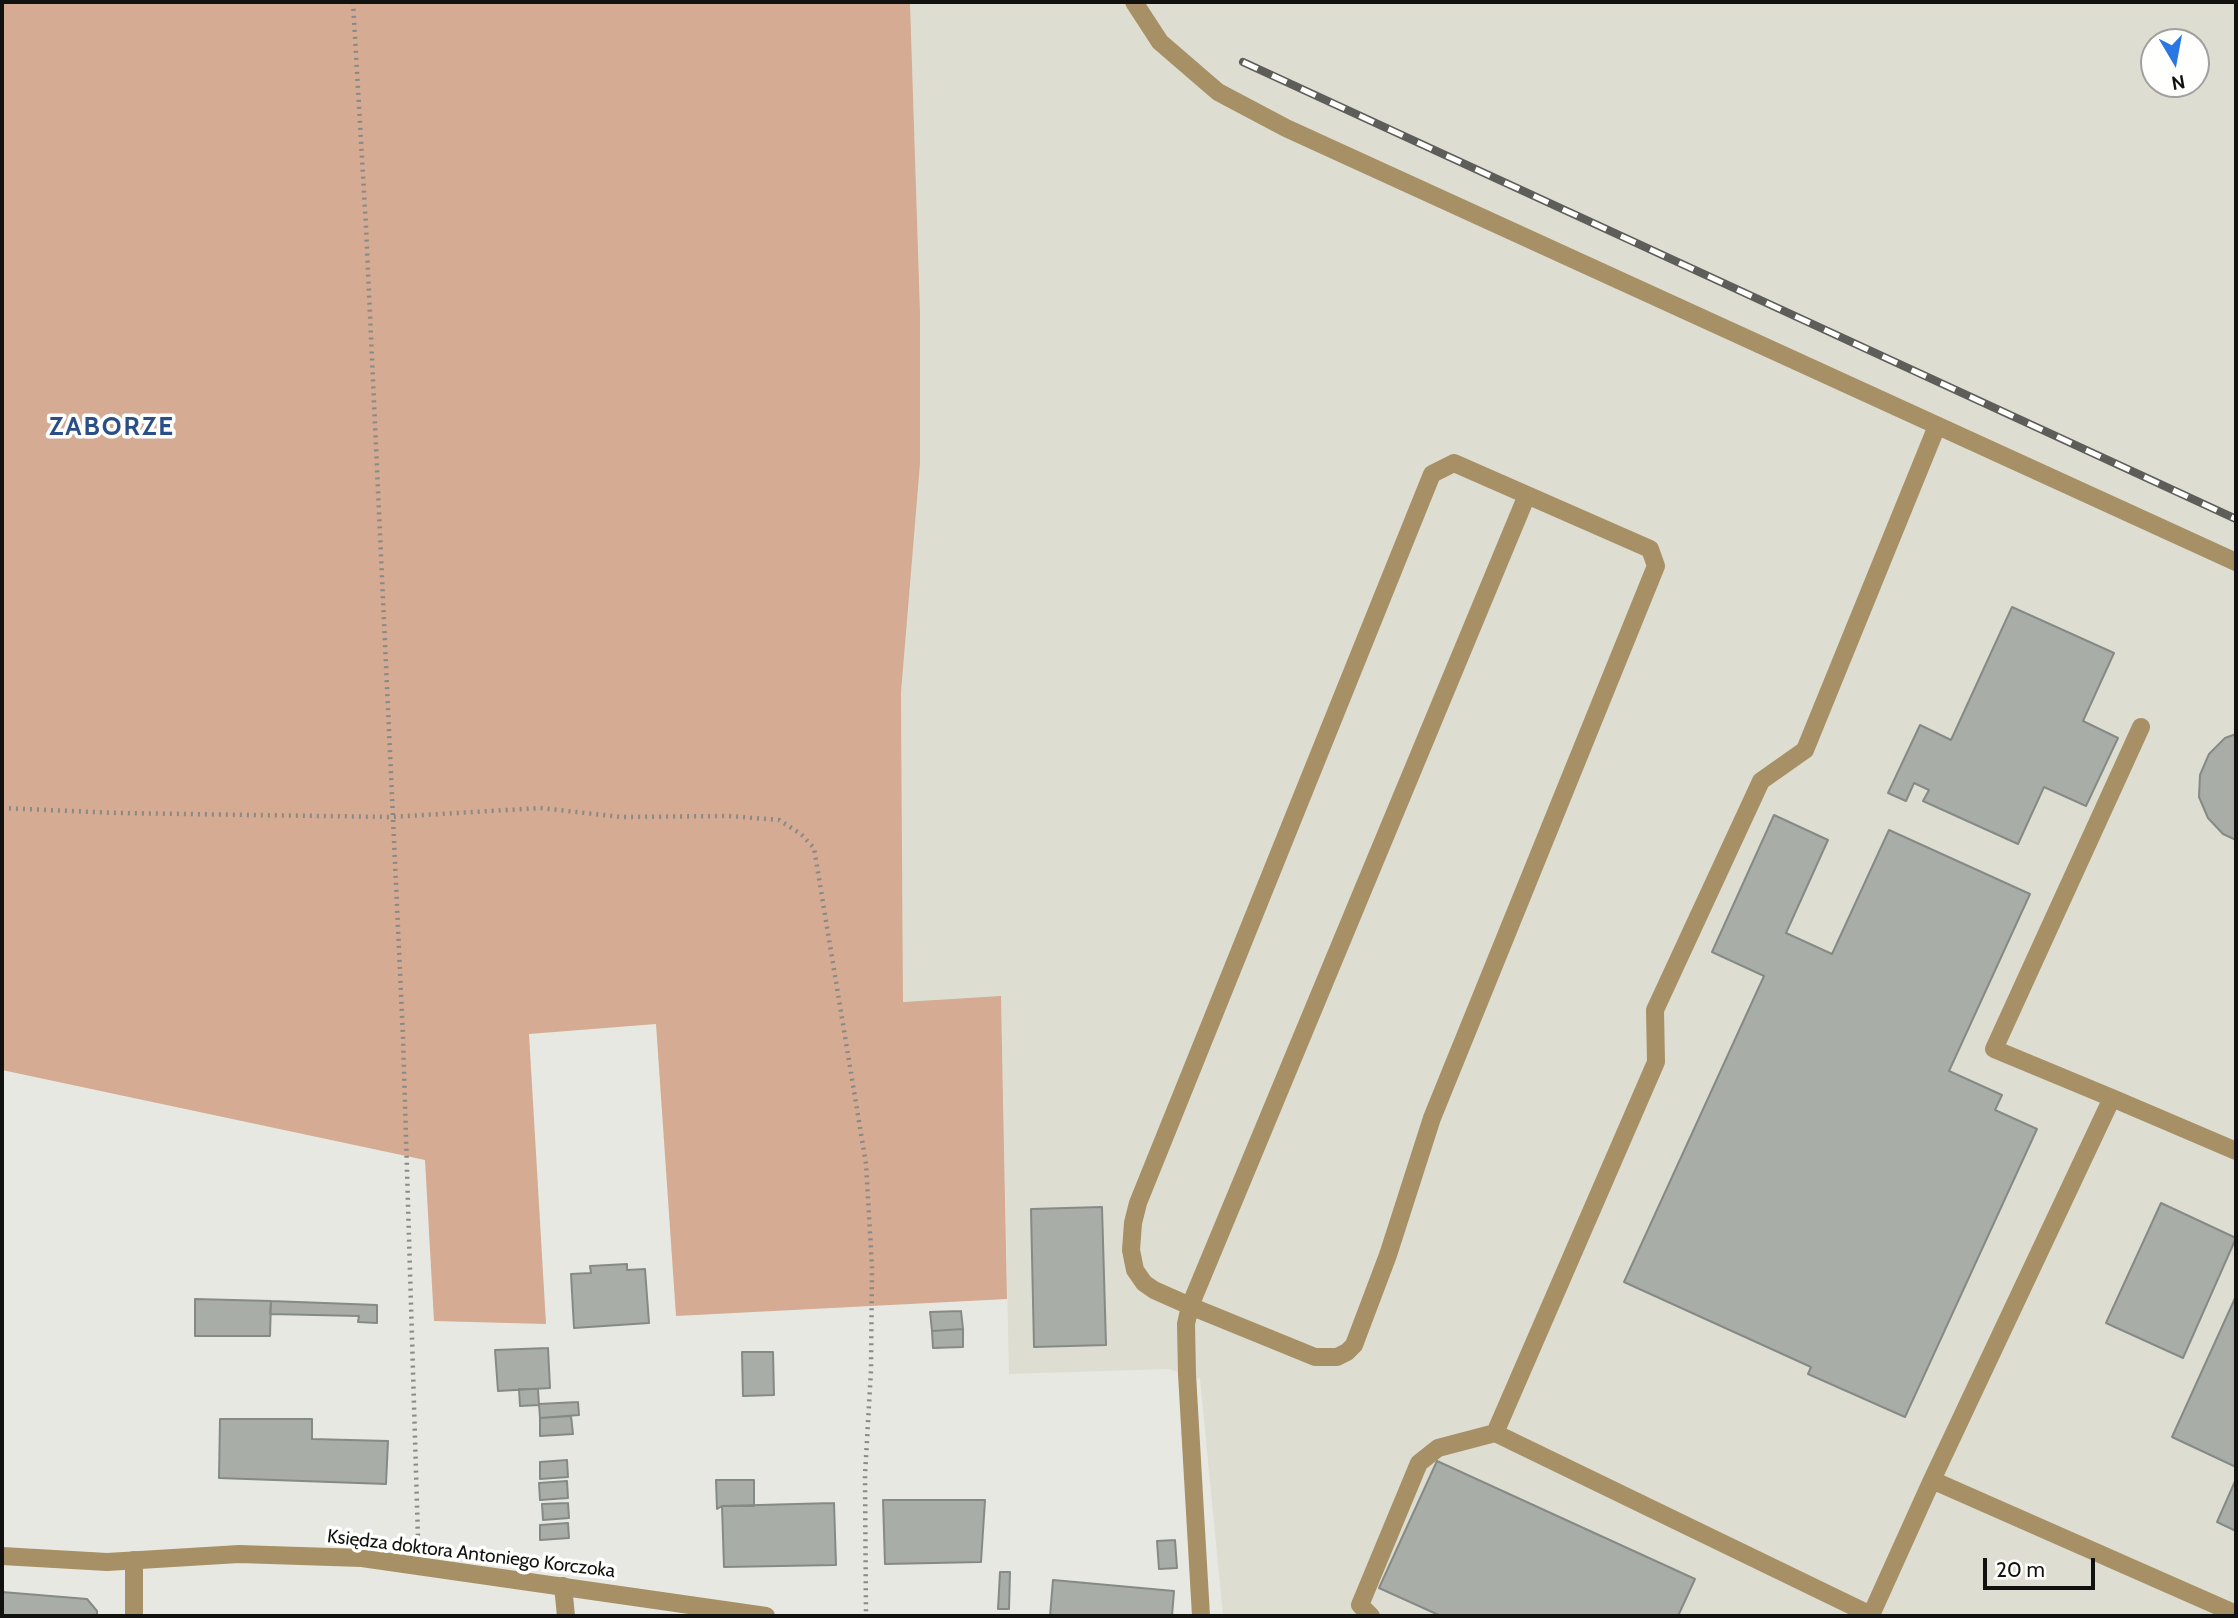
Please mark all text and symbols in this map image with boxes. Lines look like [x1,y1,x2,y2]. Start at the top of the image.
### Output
north arrow [2140,28,2210,98]
text: N [2170,70,2187,95]
district label: ZABORZE [50,411,174,443]
street label: Księdza doktora Antoniego Korczoka [326,1525,616,1583]
scale bar [1986,1544,2098,1588]
text: 20 m [1996,1557,2045,1582]

